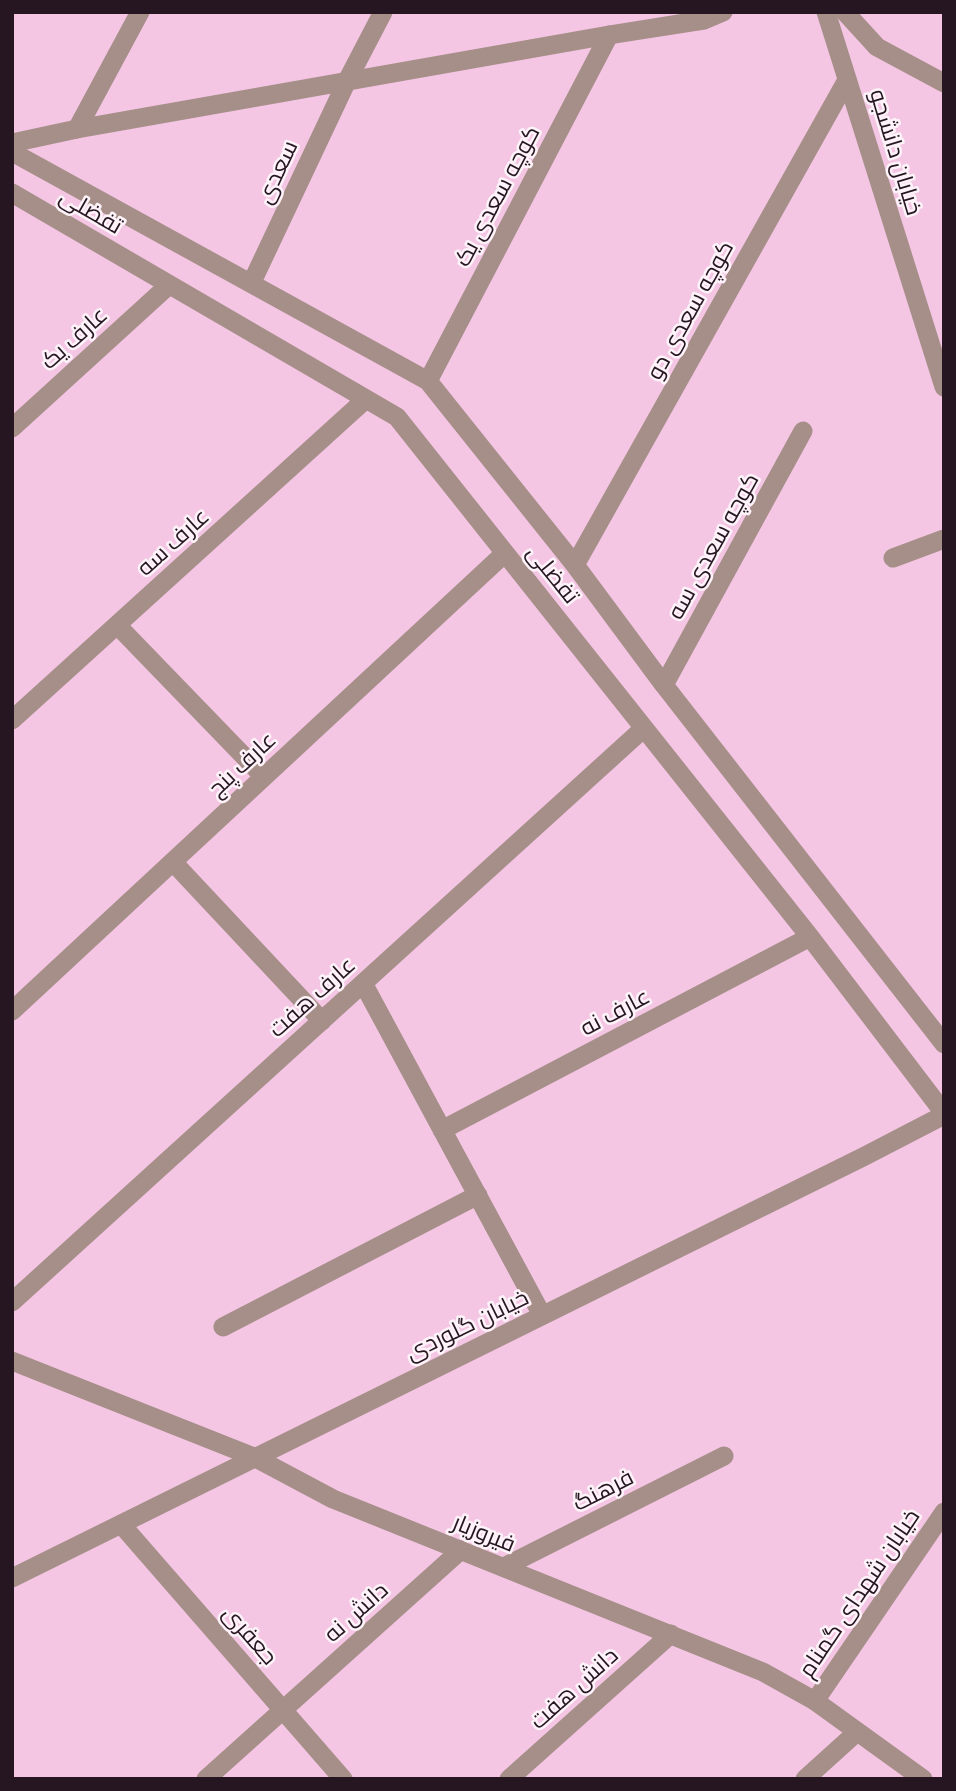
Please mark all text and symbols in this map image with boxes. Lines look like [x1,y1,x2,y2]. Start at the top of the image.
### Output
street label: خیابان دانشجو [864,86,928,218]
street label: کوچه سعدی یک [448,121,546,271]
street label: سعدی [250,136,304,208]
street label: تفضلی [55,182,127,240]
street label: کوچه سعدی دو [641,236,739,384]
street label: عارف یک [35,301,113,375]
street label: کوچه سعدی سه [661,468,765,624]
street label: عارف سه [131,502,215,582]
street label: تفضلی [521,539,585,609]
street label: عارف پنج [202,726,282,802]
street label: عارف هفت [263,951,361,1043]
street label: عارف نه [576,982,654,1042]
street label: خیابان گلوردی [401,1283,533,1367]
street label: فرهنگ [568,1463,638,1517]
street label: خیابان شهدای گمنام [792,1504,926,1682]
street label: فیروزیار [449,1508,519,1558]
street label: دانش نه [318,1576,394,1648]
street label: جعفری [217,1600,283,1670]
street label: دانش هفت [524,1641,624,1735]

